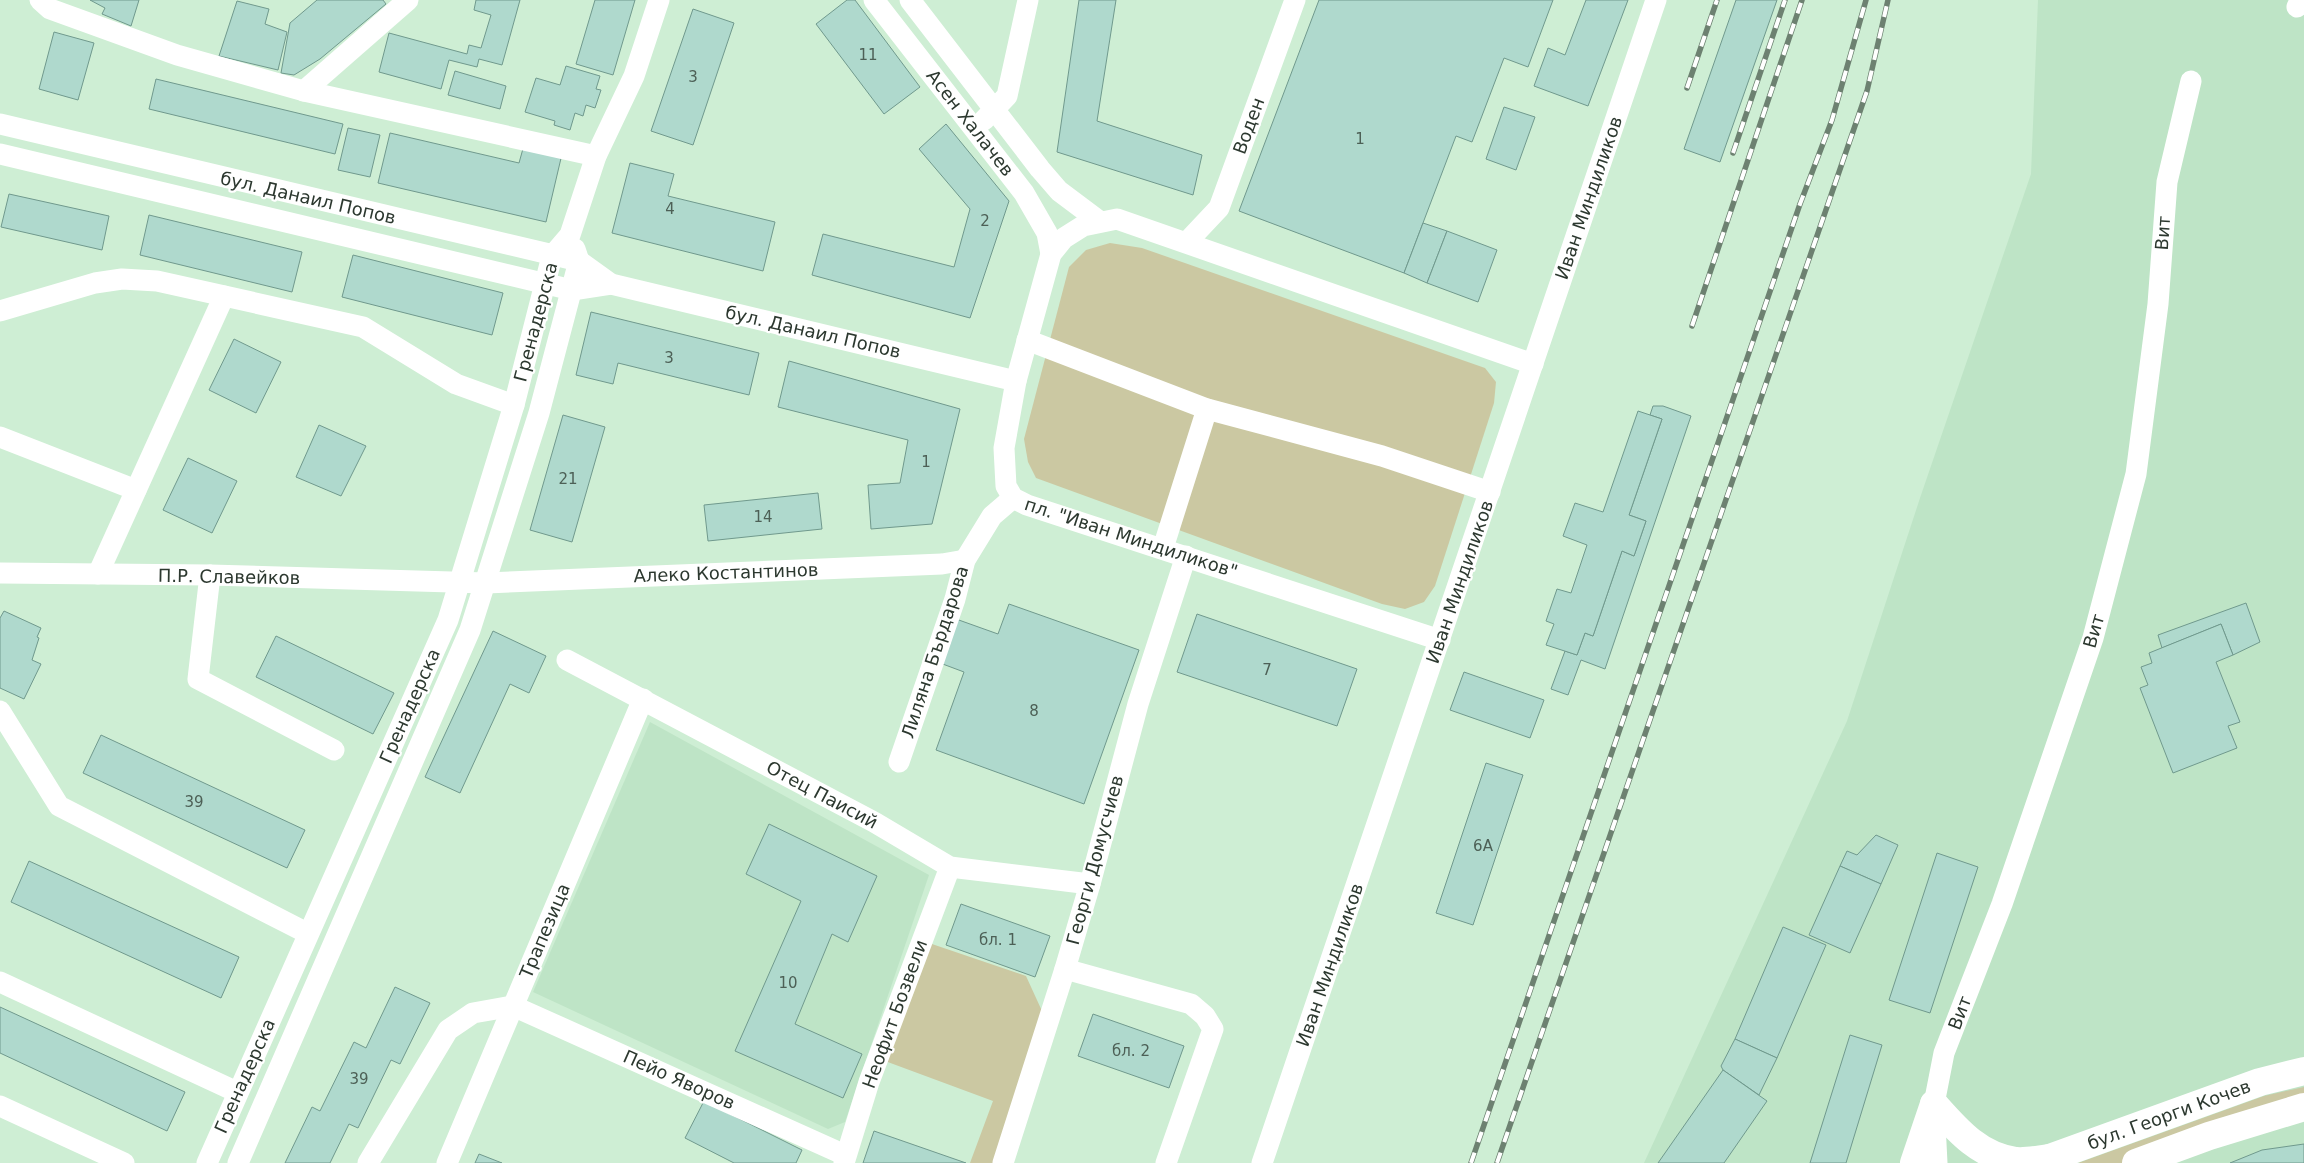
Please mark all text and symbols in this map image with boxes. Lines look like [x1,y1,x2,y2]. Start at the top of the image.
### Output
house number: 11 [858,46,878,64]
street label: Асен Халачев [922,65,1018,180]
house number: 3 [688,68,698,86]
street label: Воден [1229,95,1268,157]
street label: Иван Миндиликов [1551,113,1626,282]
house number: 1 [1355,130,1365,148]
street label: бул. Данаил Попов [218,167,398,228]
house number: 4 [665,200,675,218]
house number: 2 [980,212,990,230]
street label: Вит [2151,215,2174,251]
street label: Гренадерска [509,260,562,384]
street label: бул. Данаил Попов [723,301,903,362]
house number: 3 [664,349,674,367]
house number: 1 [921,453,931,471]
house number: 21 [558,470,578,488]
street label: пл. "Иван Миндиликов" [1022,493,1240,582]
street label: Иван Миндиликов [1422,497,1497,666]
house number: 14 [753,508,773,526]
street label: Алеко Костантинов [633,559,819,586]
street label: Лиляна Бърдарова [897,563,972,741]
street label: П.Р. Славейков [158,565,300,588]
street label: Вит [2079,611,2108,650]
street label: Гренадерска [375,645,444,766]
house number: 7 [1262,661,1272,679]
house number: 8 [1029,702,1039,720]
street label: Отец Паисий [763,756,882,833]
street label: Георги Домусчиев [1062,773,1127,947]
house number: 39 [184,793,204,811]
house number: 6А [1473,837,1494,855]
street label: Трапезица [515,880,574,982]
street label: Иван Миндиликов [1292,880,1367,1049]
house number: бл. 1 [979,931,1017,949]
street label: Неофит Бозвели [858,937,931,1091]
house number: 10 [778,974,798,992]
street label: Вит [1944,993,1976,1033]
street label: Гренадерска [210,1015,279,1136]
house number: бл. 2 [1112,1042,1150,1060]
street label: Пейо Яворов [620,1046,738,1114]
house number: 39 [349,1070,369,1088]
street label: бул. Георги Кочев [2084,1075,2253,1154]

